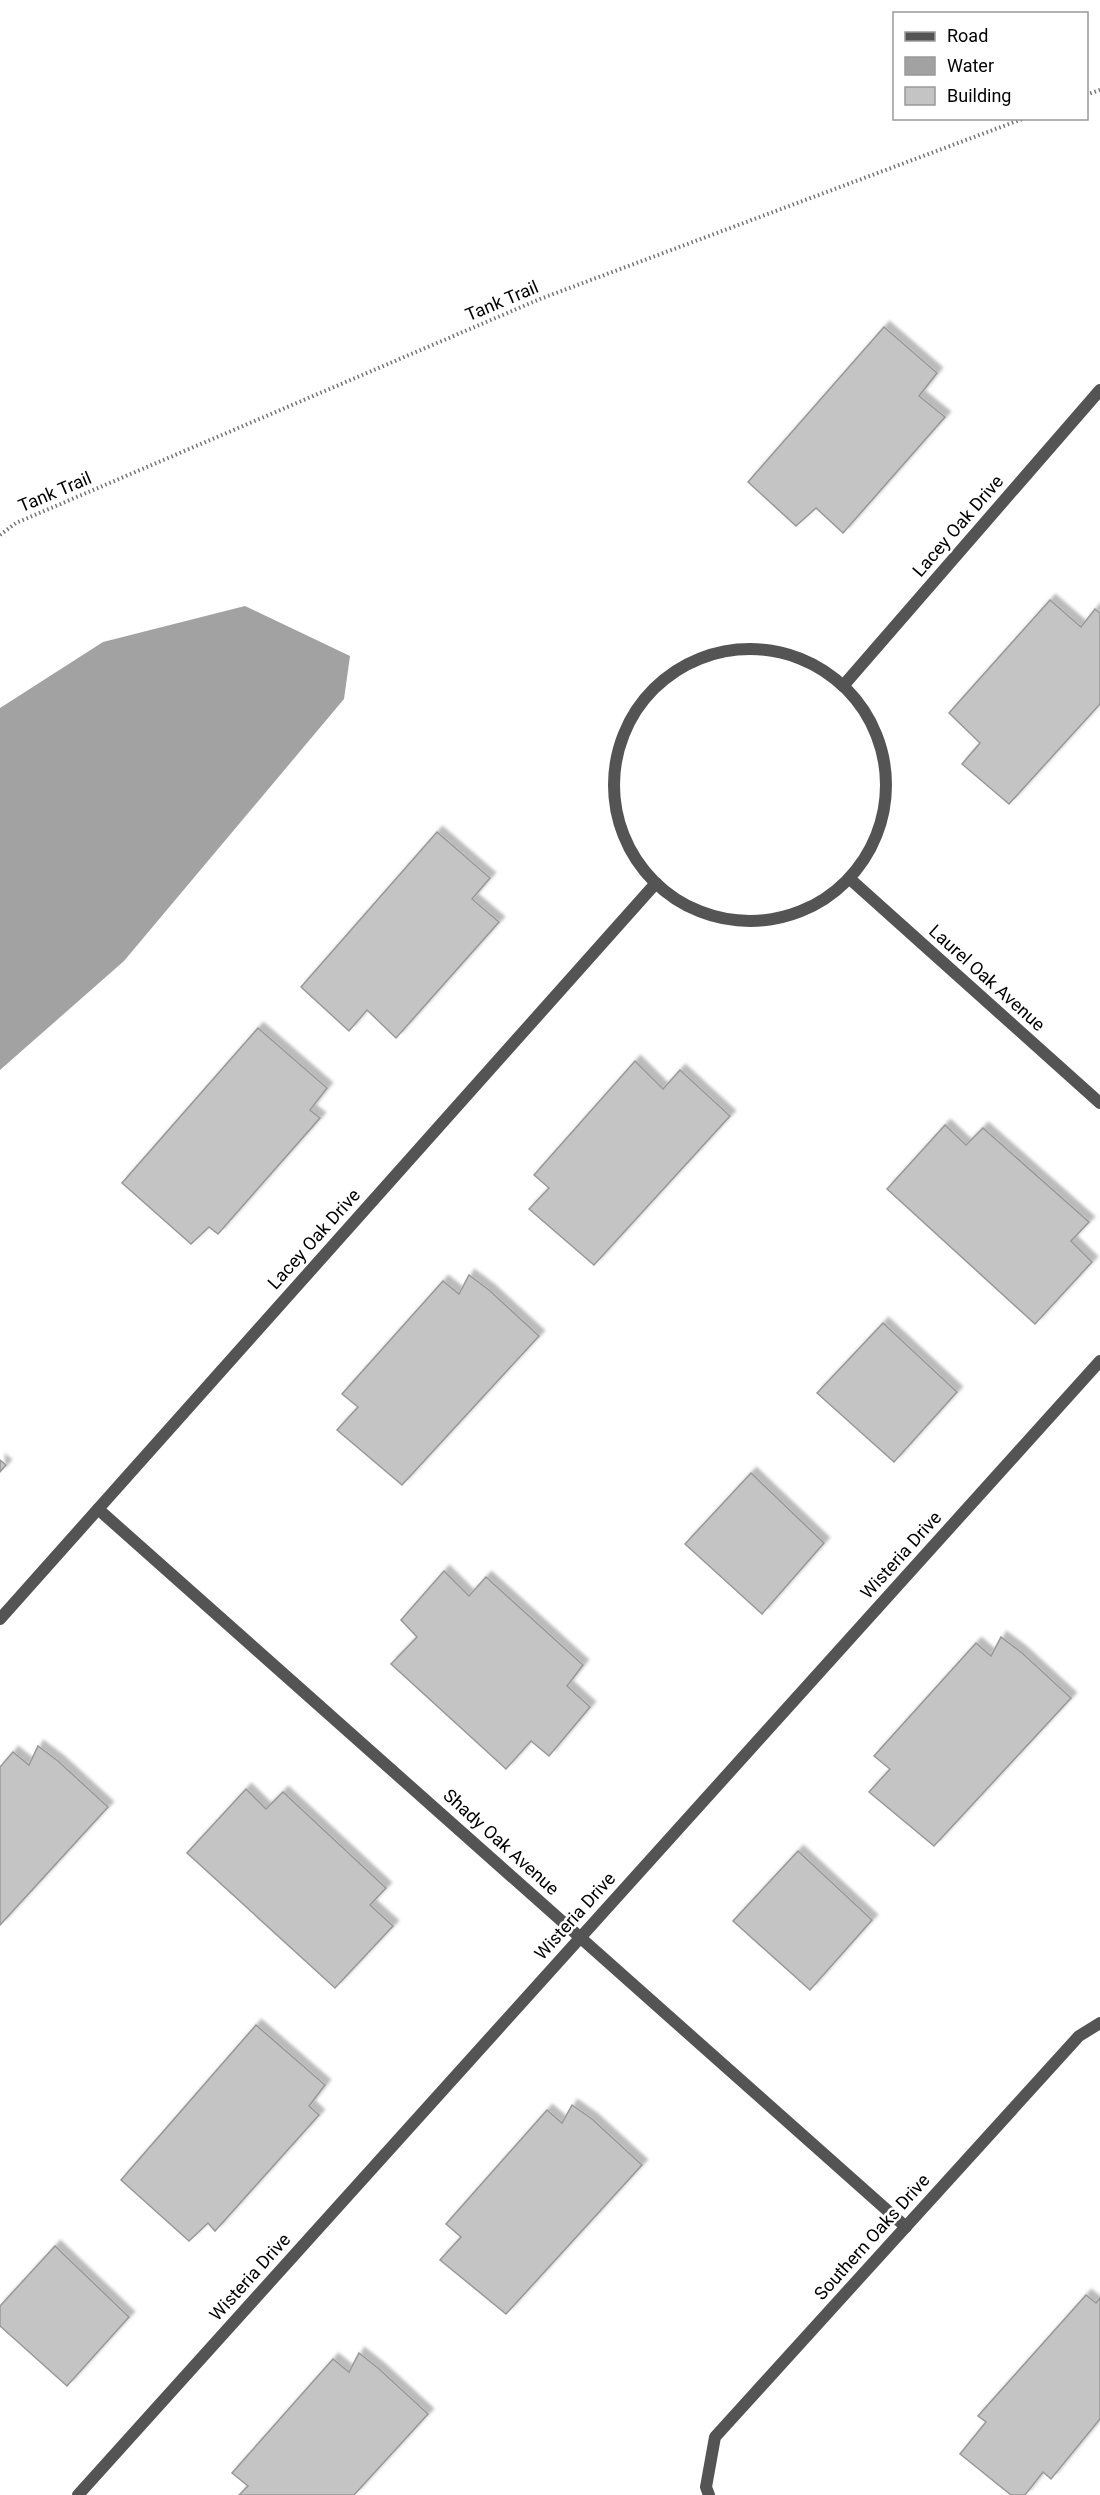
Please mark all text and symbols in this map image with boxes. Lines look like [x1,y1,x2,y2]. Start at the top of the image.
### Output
legend [893,12,1088,120]
text: Road [947,25,988,46]
text: Water [947,55,994,76]
text: Building [947,85,1011,106]
street label: Tank Trail [462,276,541,325]
street label: Tank Trail [15,467,94,516]
street label: Lacey Oak Drive [908,471,1007,581]
street label: Laurel Oak Avenue [925,920,1049,1035]
street label: Lacey Oak Drive [263,1184,364,1293]
street label: Wisteria Drive [856,1507,945,1603]
street label: Shady Oak Avenue [439,1784,563,1899]
street label: Wisteria Drive [530,1868,619,1964]
street label: Southern Oaks Drive [810,2169,934,2304]
street label: Wisteria Drive [205,2229,294,2325]

